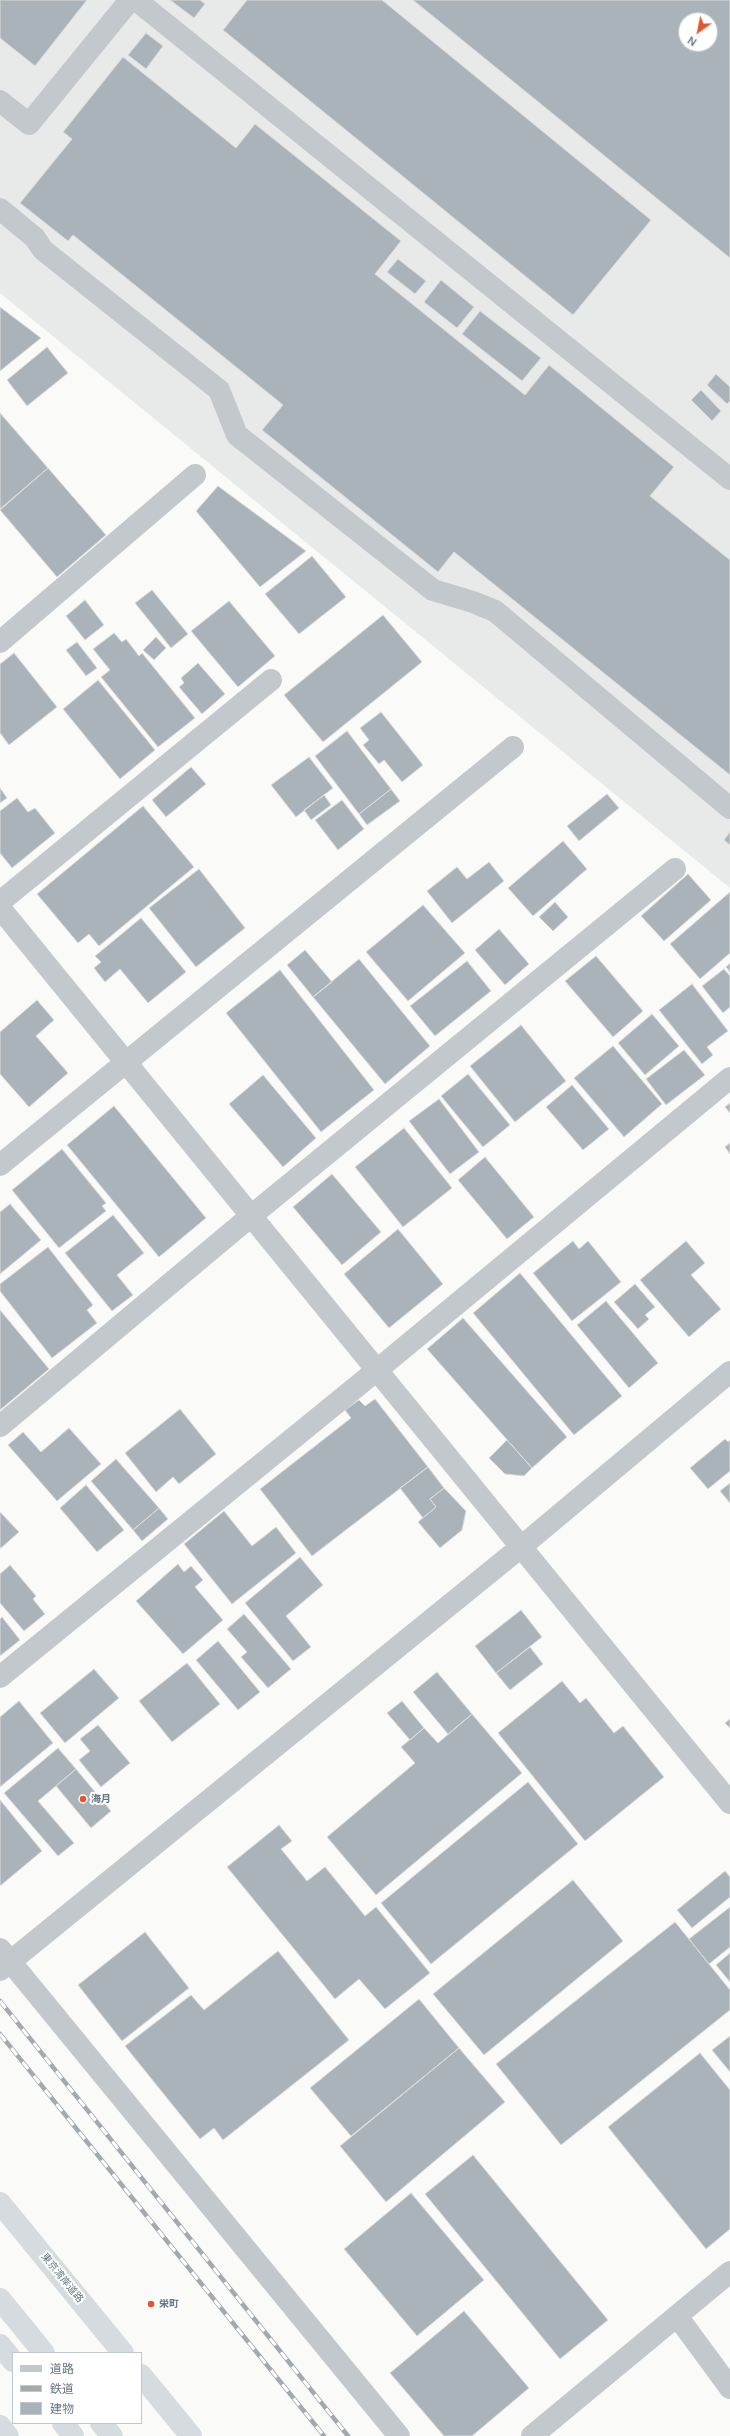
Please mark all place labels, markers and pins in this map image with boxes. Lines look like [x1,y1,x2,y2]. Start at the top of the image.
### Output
place label: 海月 [91,1793,111,1805]
marker: 海月 [78,1794,88,1804]
place label: 栄町 [159,2298,179,2310]
marker: 栄町 [146,2299,156,2309]

